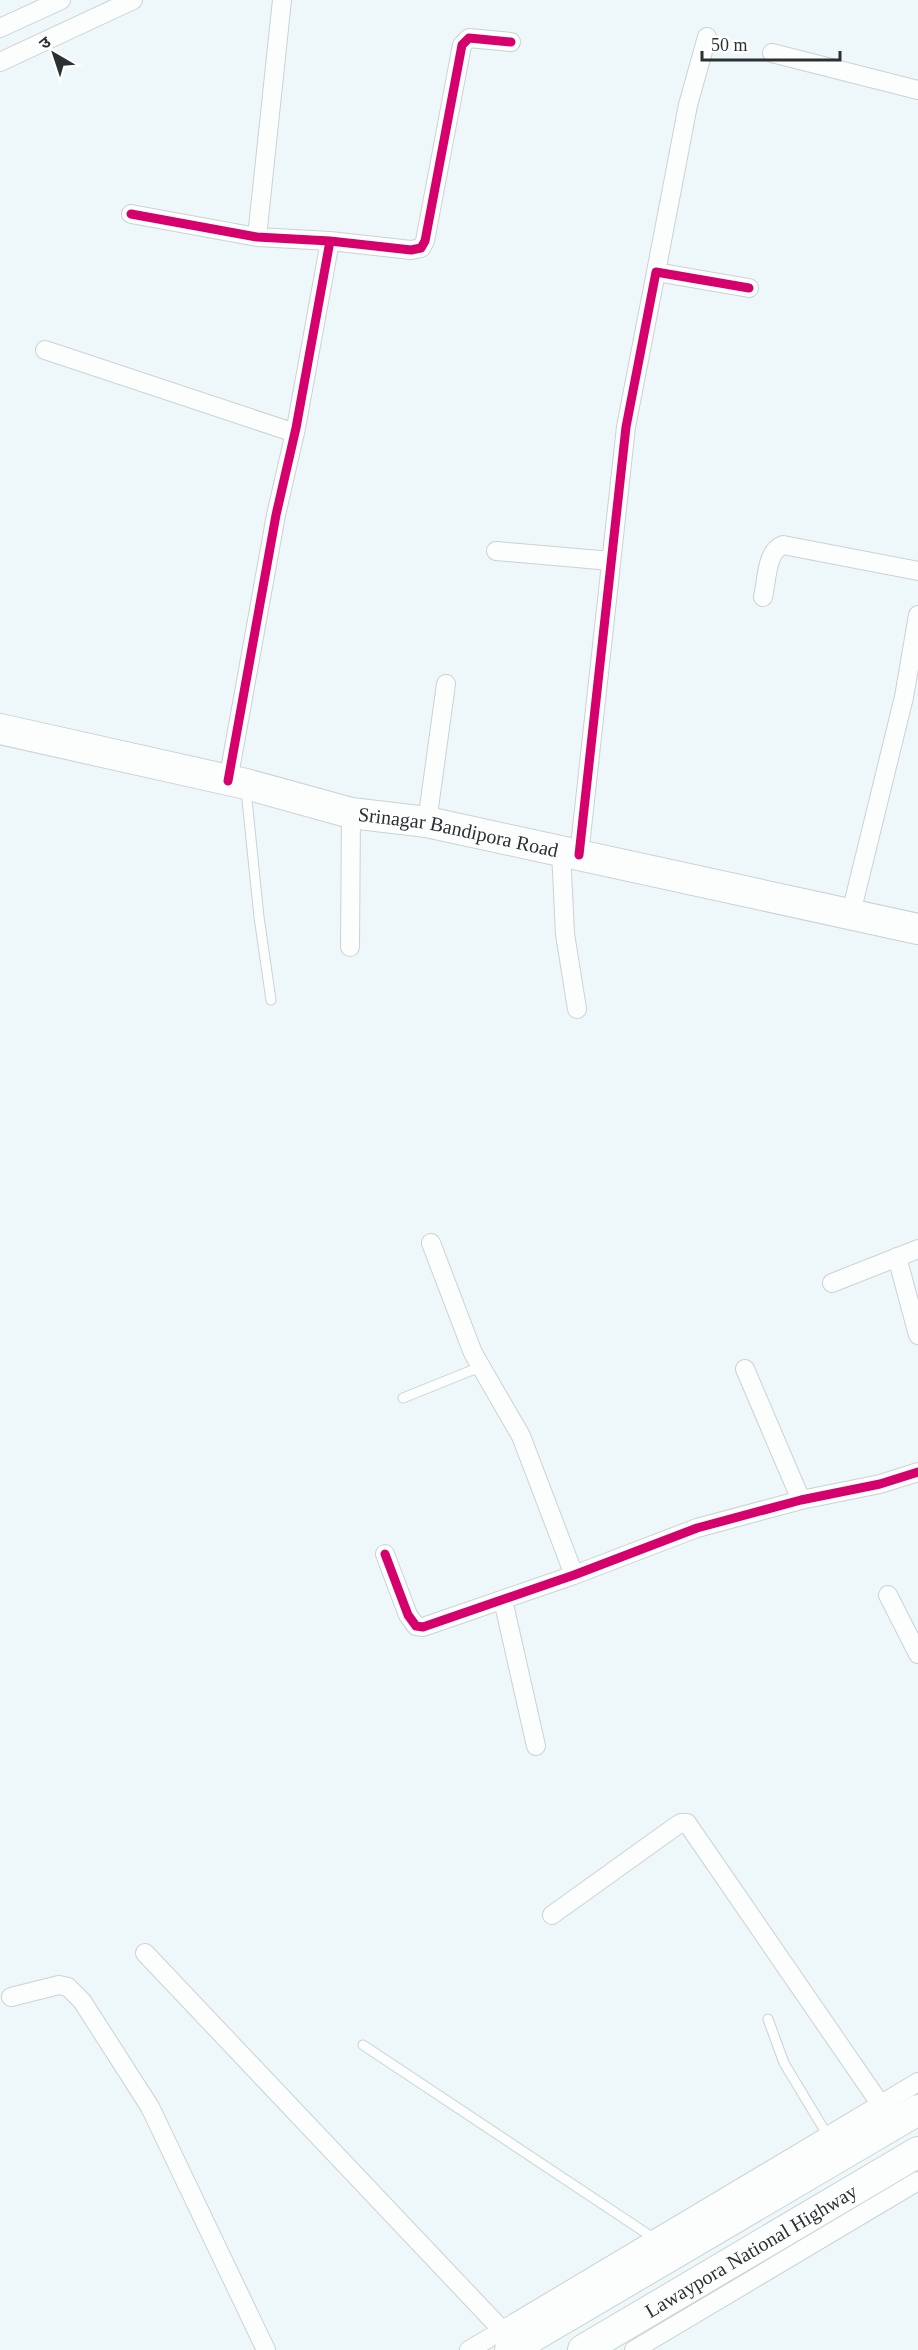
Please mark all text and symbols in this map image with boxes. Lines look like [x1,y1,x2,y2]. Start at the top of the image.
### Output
north arrow [24,24,84,84]
scale bar [702,24,840,62]
text: उ [36,33,54,52]
text: 50 m [711,35,748,55]
street label: Srinagar Bandipora Road [357,803,560,861]
street label: Lawaypora National Highway [641,2180,861,2322]

